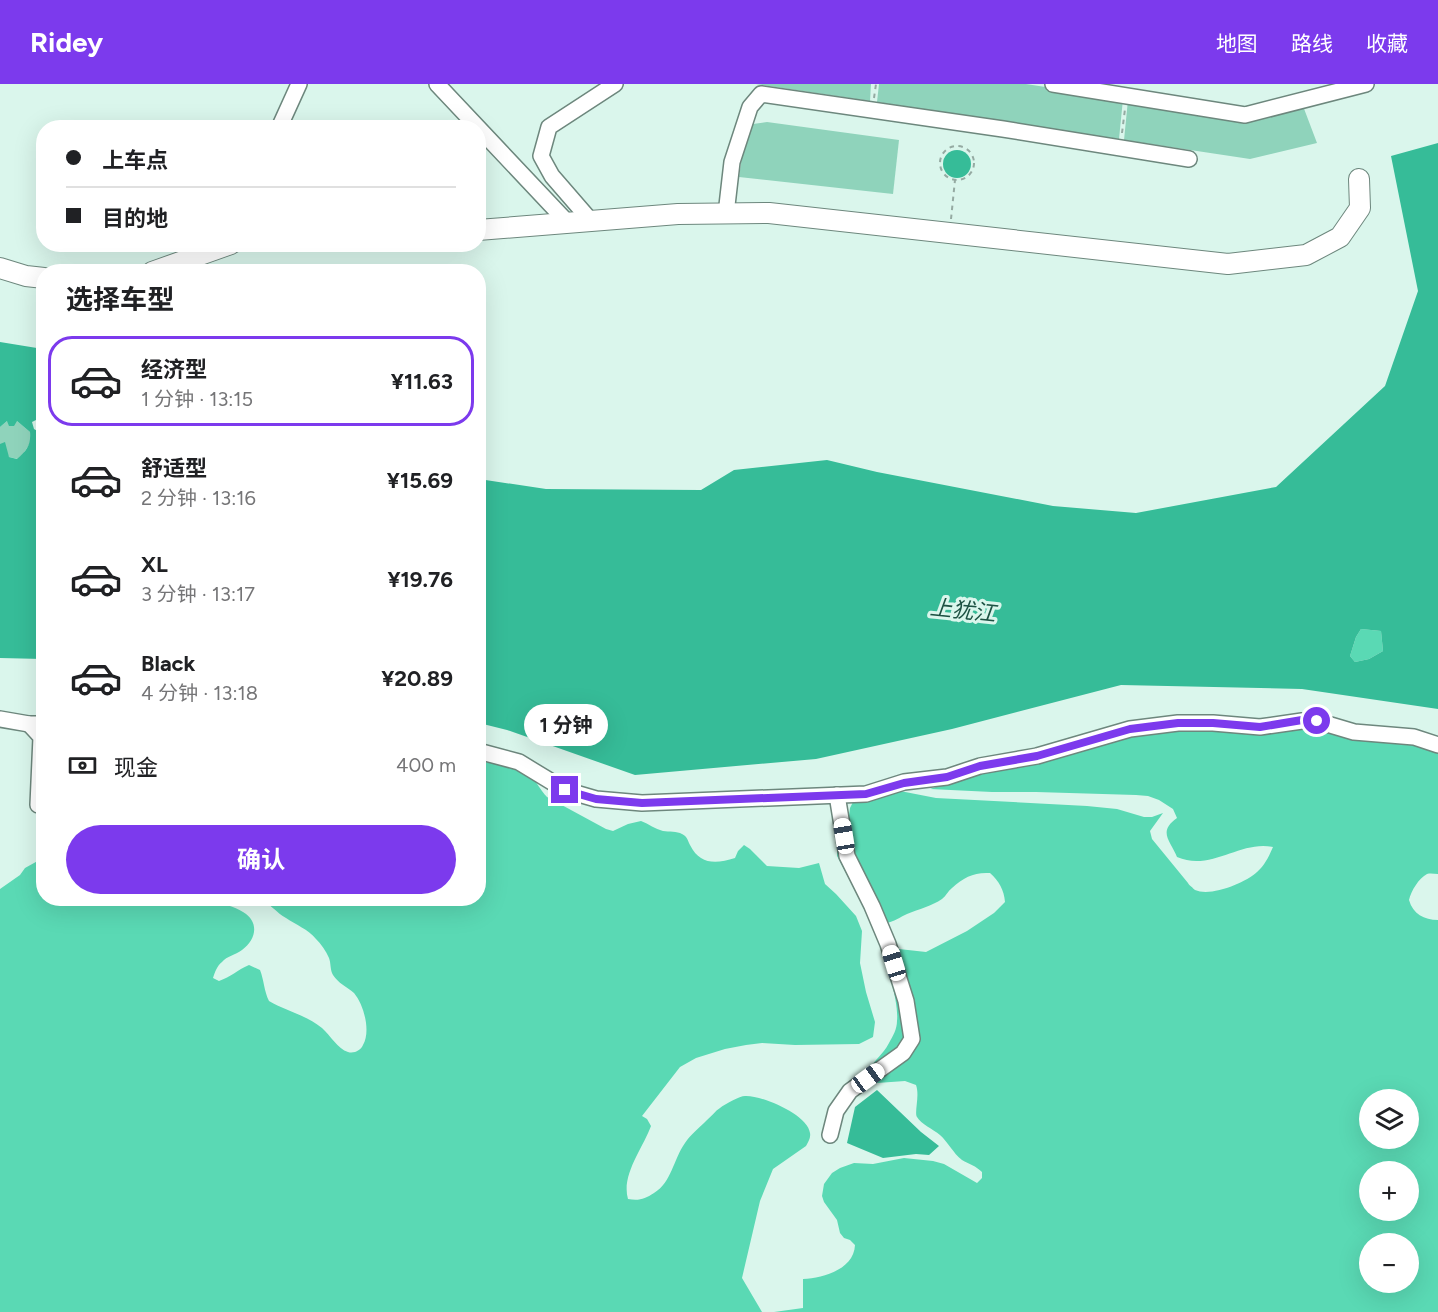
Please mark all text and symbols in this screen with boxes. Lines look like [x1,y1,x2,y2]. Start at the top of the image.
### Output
text: Ridey [30,25,103,59]
text: 地图 [1216,31,1258,56]
text: 路线 [1291,31,1333,56]
text: 收藏 [1366,31,1408,56]
text: 上车点 [102,147,168,174]
text: 目的地 [102,205,168,232]
text: 选择车型 [66,283,174,316]
icon: car [69,354,123,408]
text: 经济型 [141,356,207,383]
text: ¥11.63 [391,368,453,395]
text: 1 分钟 · 13:15 [141,387,253,411]
icon: car [69,453,123,507]
text: 舒适型 [141,455,207,482]
text: ¥15.69 [387,467,453,494]
text: 2 分钟 · 13:16 [141,486,256,510]
text: XL [141,551,168,578]
icon: car [69,552,123,606]
text: ¥19.76 [387,566,453,593]
text: 3 分钟 · 13:17 [141,582,255,606]
water label: 上犹江 [929,594,999,628]
text: Black [141,650,195,677]
icon: car [69,651,123,705]
text: ¥20.89 [381,665,453,692]
text: 4 分钟 · 13:18 [141,681,258,705]
callout: 1 分钟 [523,703,607,745]
route start [1303,707,1330,734]
text: 1 分钟 [539,713,593,737]
icon: cash [66,749,99,782]
text: 400 m [396,753,456,777]
text: 现金 [114,754,158,781]
route end [551,776,578,803]
car [832,817,856,855]
button: 确认 [66,825,456,894]
car [880,943,908,983]
car [848,1060,888,1096]
map controls [1359,1089,1419,1293]
button: layers [1359,1089,1419,1149]
button: + [1359,1161,1419,1221]
button: − [1359,1233,1419,1293]

